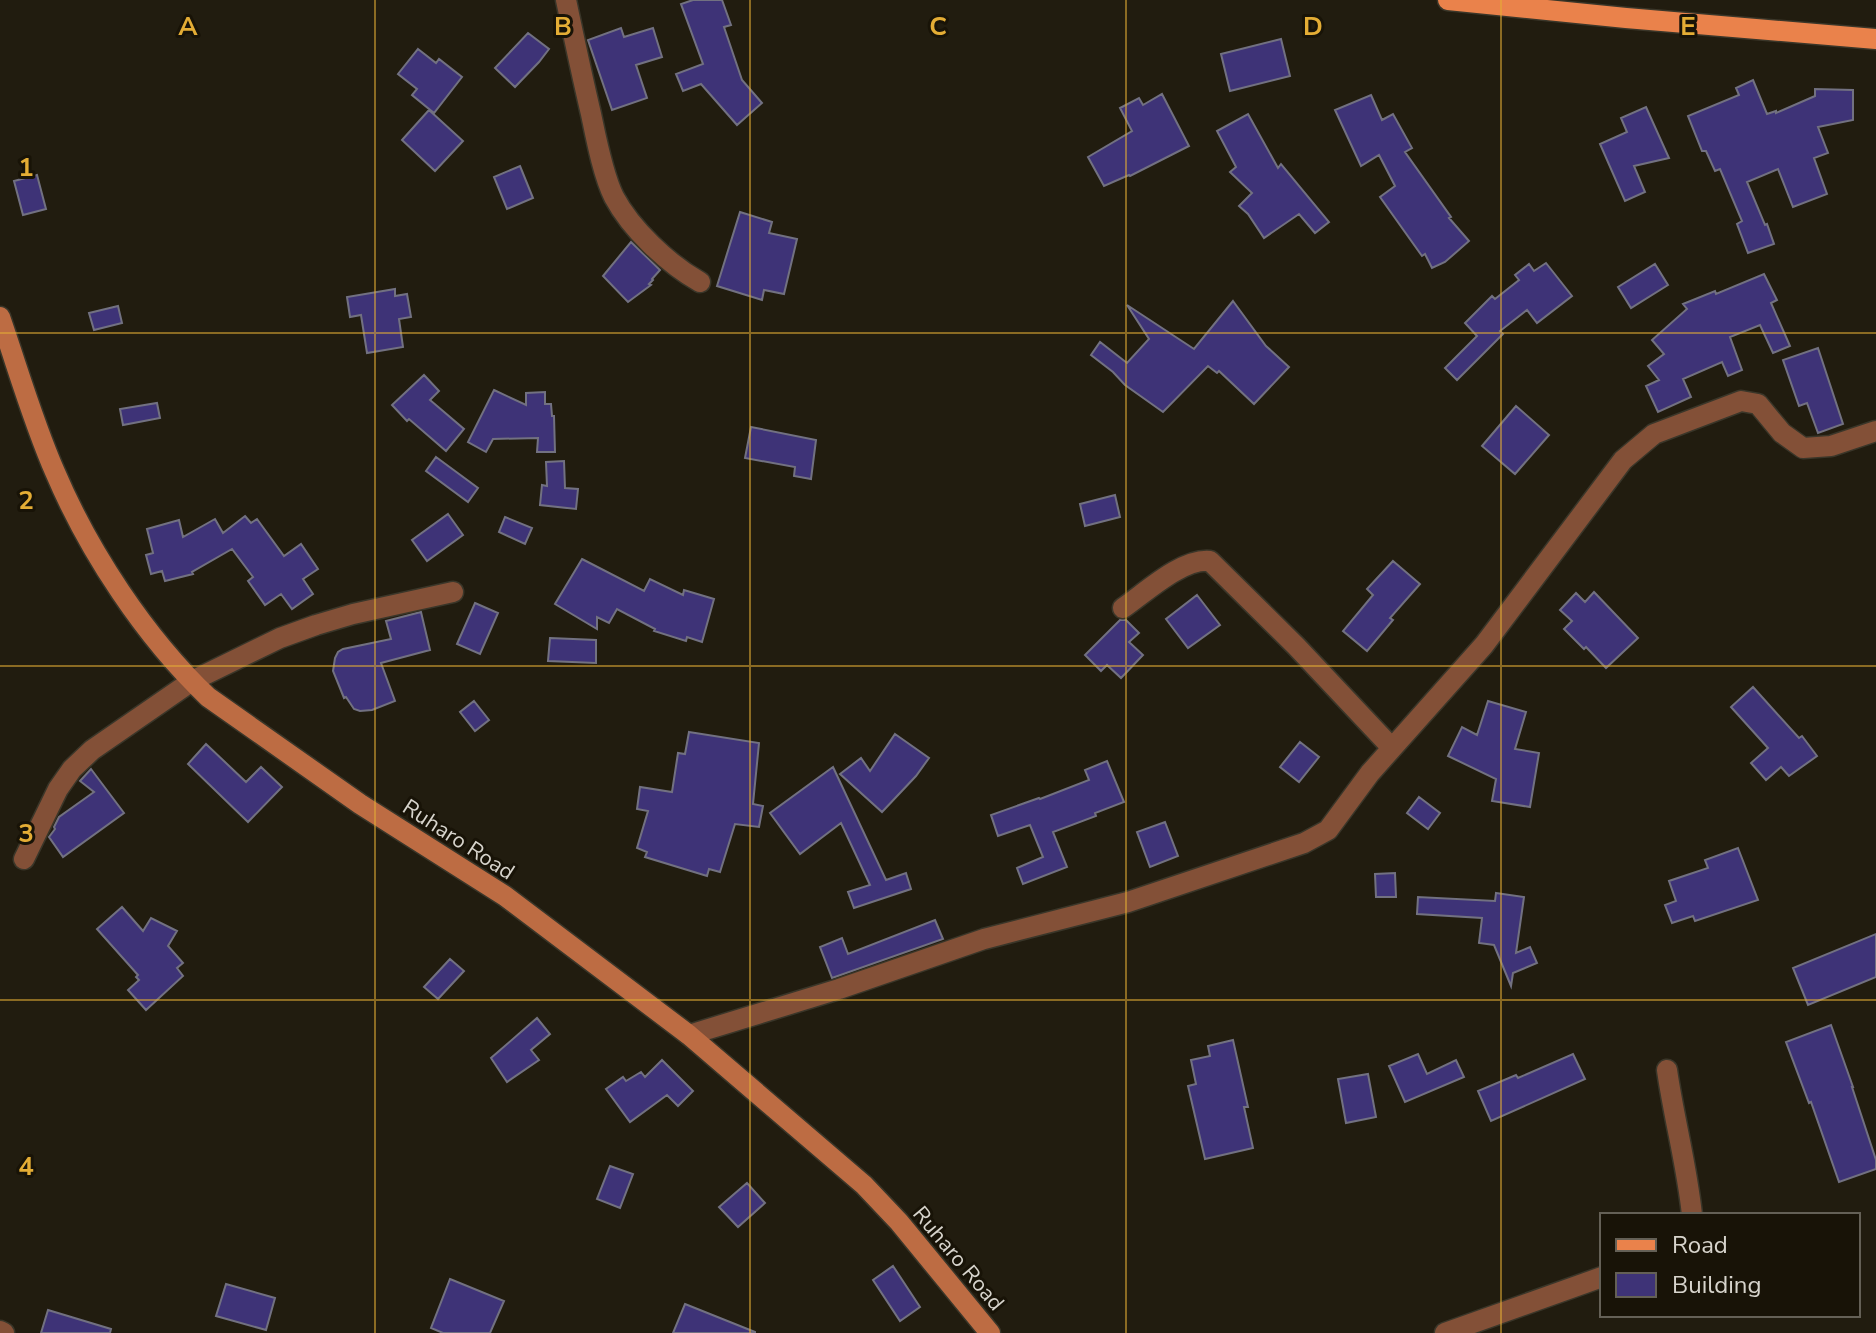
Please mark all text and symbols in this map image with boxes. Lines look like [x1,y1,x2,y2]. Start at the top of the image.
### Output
text: A [178,9,198,44]
text: B [554,9,572,44]
text: C [929,9,947,44]
text: D [1303,9,1323,44]
text: E [1680,9,1696,44]
text: 1 [18,150,34,185]
text: 2 [18,483,34,518]
street label: Ruharo Road [397,792,520,887]
text: 3 [18,816,34,851]
text: 4 [18,1149,34,1184]
street label: Ruharo Road [906,1200,1011,1317]
legend [1600,1213,1860,1317]
text: Road [1672,1229,1728,1261]
text: Building [1672,1269,1762,1301]

